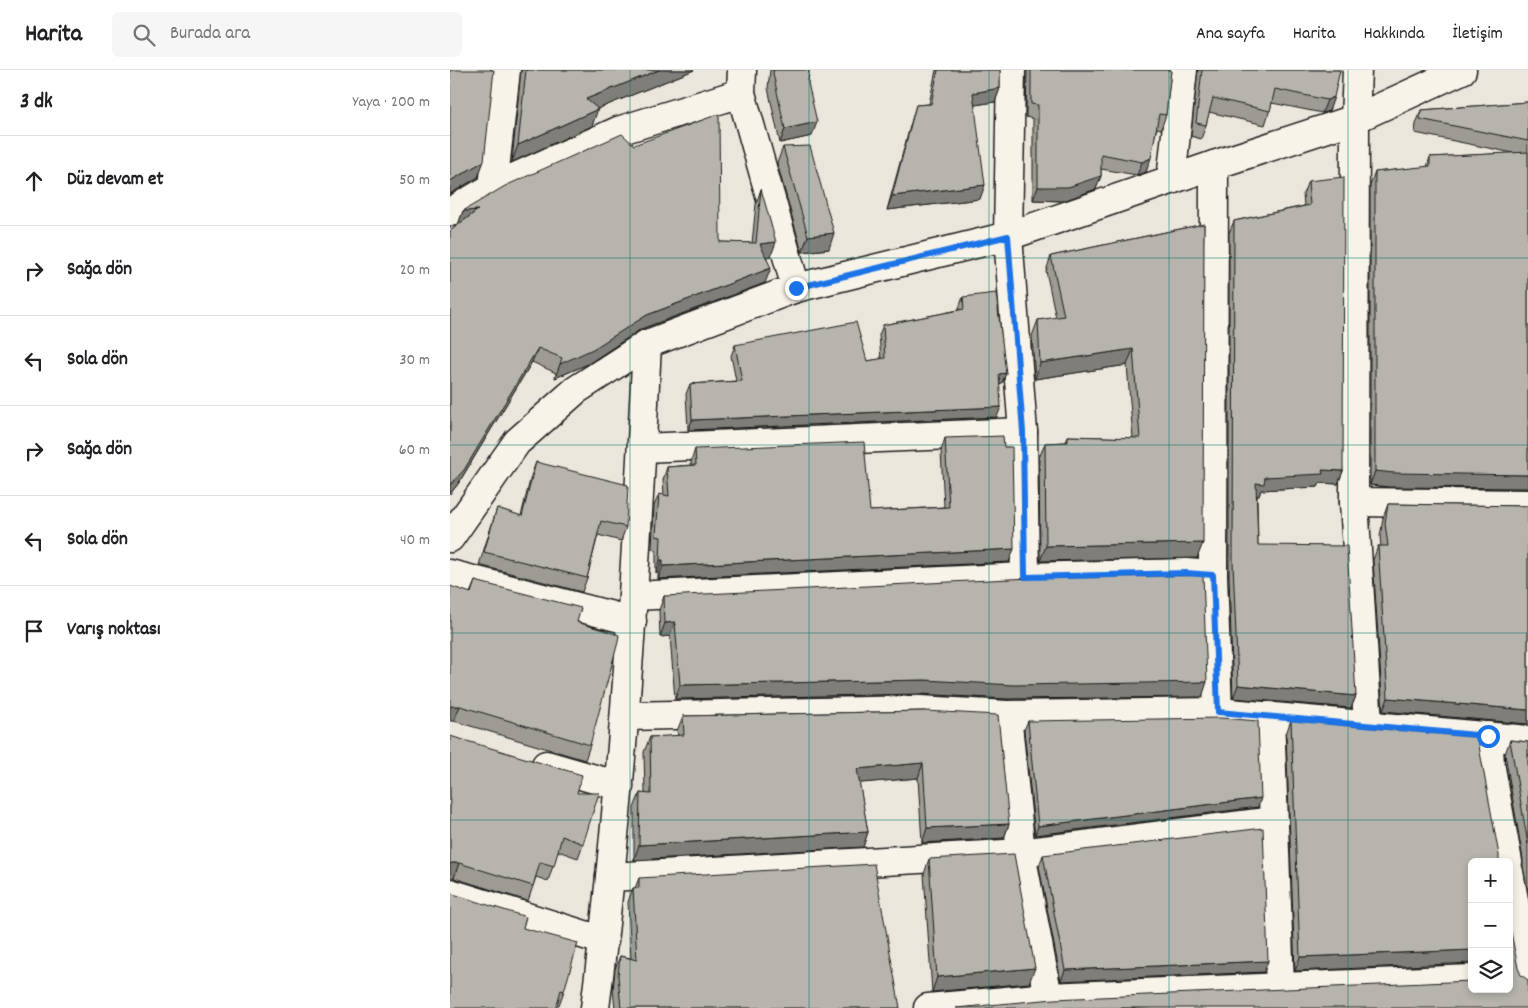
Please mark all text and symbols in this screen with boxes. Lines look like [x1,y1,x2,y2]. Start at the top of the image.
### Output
search box [112,12,462,57]
text: Harita [25,18,82,52]
icon: search [130,21,158,49]
text: Burada ara [170,21,250,48]
text: Ana sayfa [1196,22,1265,47]
text: Harita [1293,22,1335,47]
text: Hakkında [1363,22,1424,47]
text: İletişim [1452,22,1503,47]
text: 3 dk [20,88,53,118]
text: Yaya · 200 m [353,91,430,114]
icon: ahead [20,167,48,195]
text: Düz devam et [67,167,163,194]
text: 50 m [399,169,430,192]
icon: right [20,257,48,285]
text: Sağa dön [67,257,132,284]
text: 20 m [400,259,430,282]
route end [785,277,808,300]
icon: left [20,347,48,375]
text: Sola dön [67,347,128,374]
text: 30 m [400,349,430,372]
icon: right [20,437,48,465]
text: Sağa dön [67,437,132,464]
text: 60 m [399,439,430,462]
icon: left [20,527,48,555]
text: Sola dön [67,527,128,554]
text: 40 m [400,529,430,552]
icon: arrive [20,617,48,645]
text: Varış noktası [67,617,161,644]
route start [1477,725,1500,748]
map controls [1468,858,1513,993]
button: + [1468,858,1513,903]
button: − [1468,903,1513,948]
button: layers [1468,948,1513,993]

